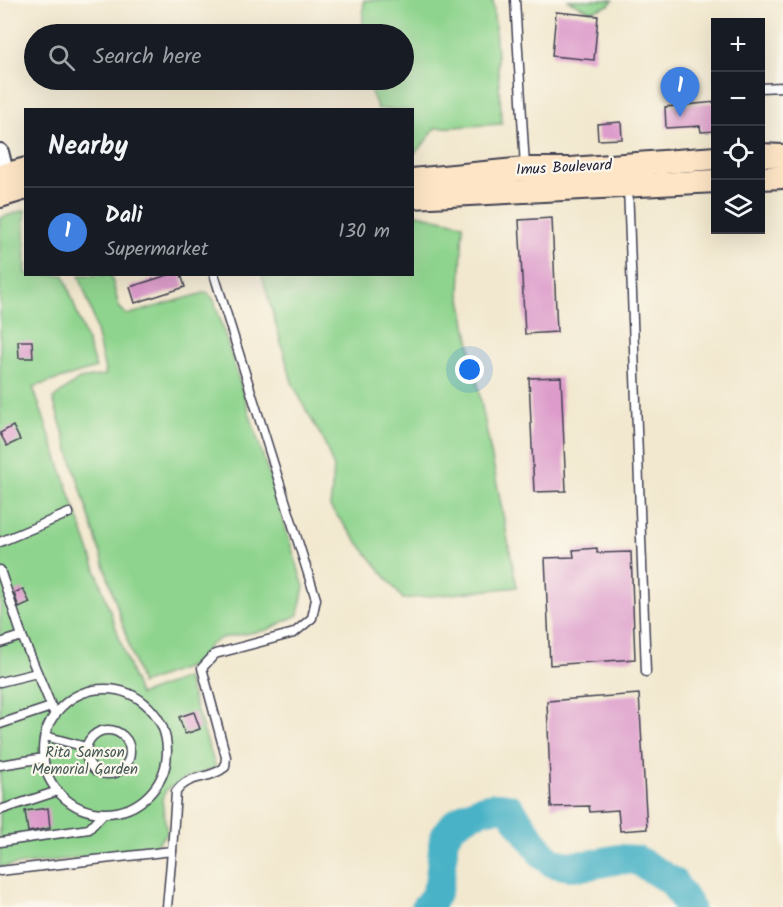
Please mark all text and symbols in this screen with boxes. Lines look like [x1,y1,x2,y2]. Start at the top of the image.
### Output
map controls [711,18,765,234]
button: + [711,18,765,72]
search box [24,24,414,90]
text: Search here [93,40,201,75]
icon: search [45,41,78,74]
pin: 1 [660,68,700,117]
button: − [711,72,765,126]
text: Nearby [48,126,128,168]
button: locate [711,126,765,180]
street label: Imus Boulevard [515,153,613,182]
button: layers [711,180,765,234]
text: Dali [105,199,142,234]
text: 1 [64,216,71,248]
text: 130 m [338,216,390,248]
text: Supermarket [105,234,208,266]
your location [455,355,484,384]
park label: Rita Samson Memorial Garden [32,741,138,782]

